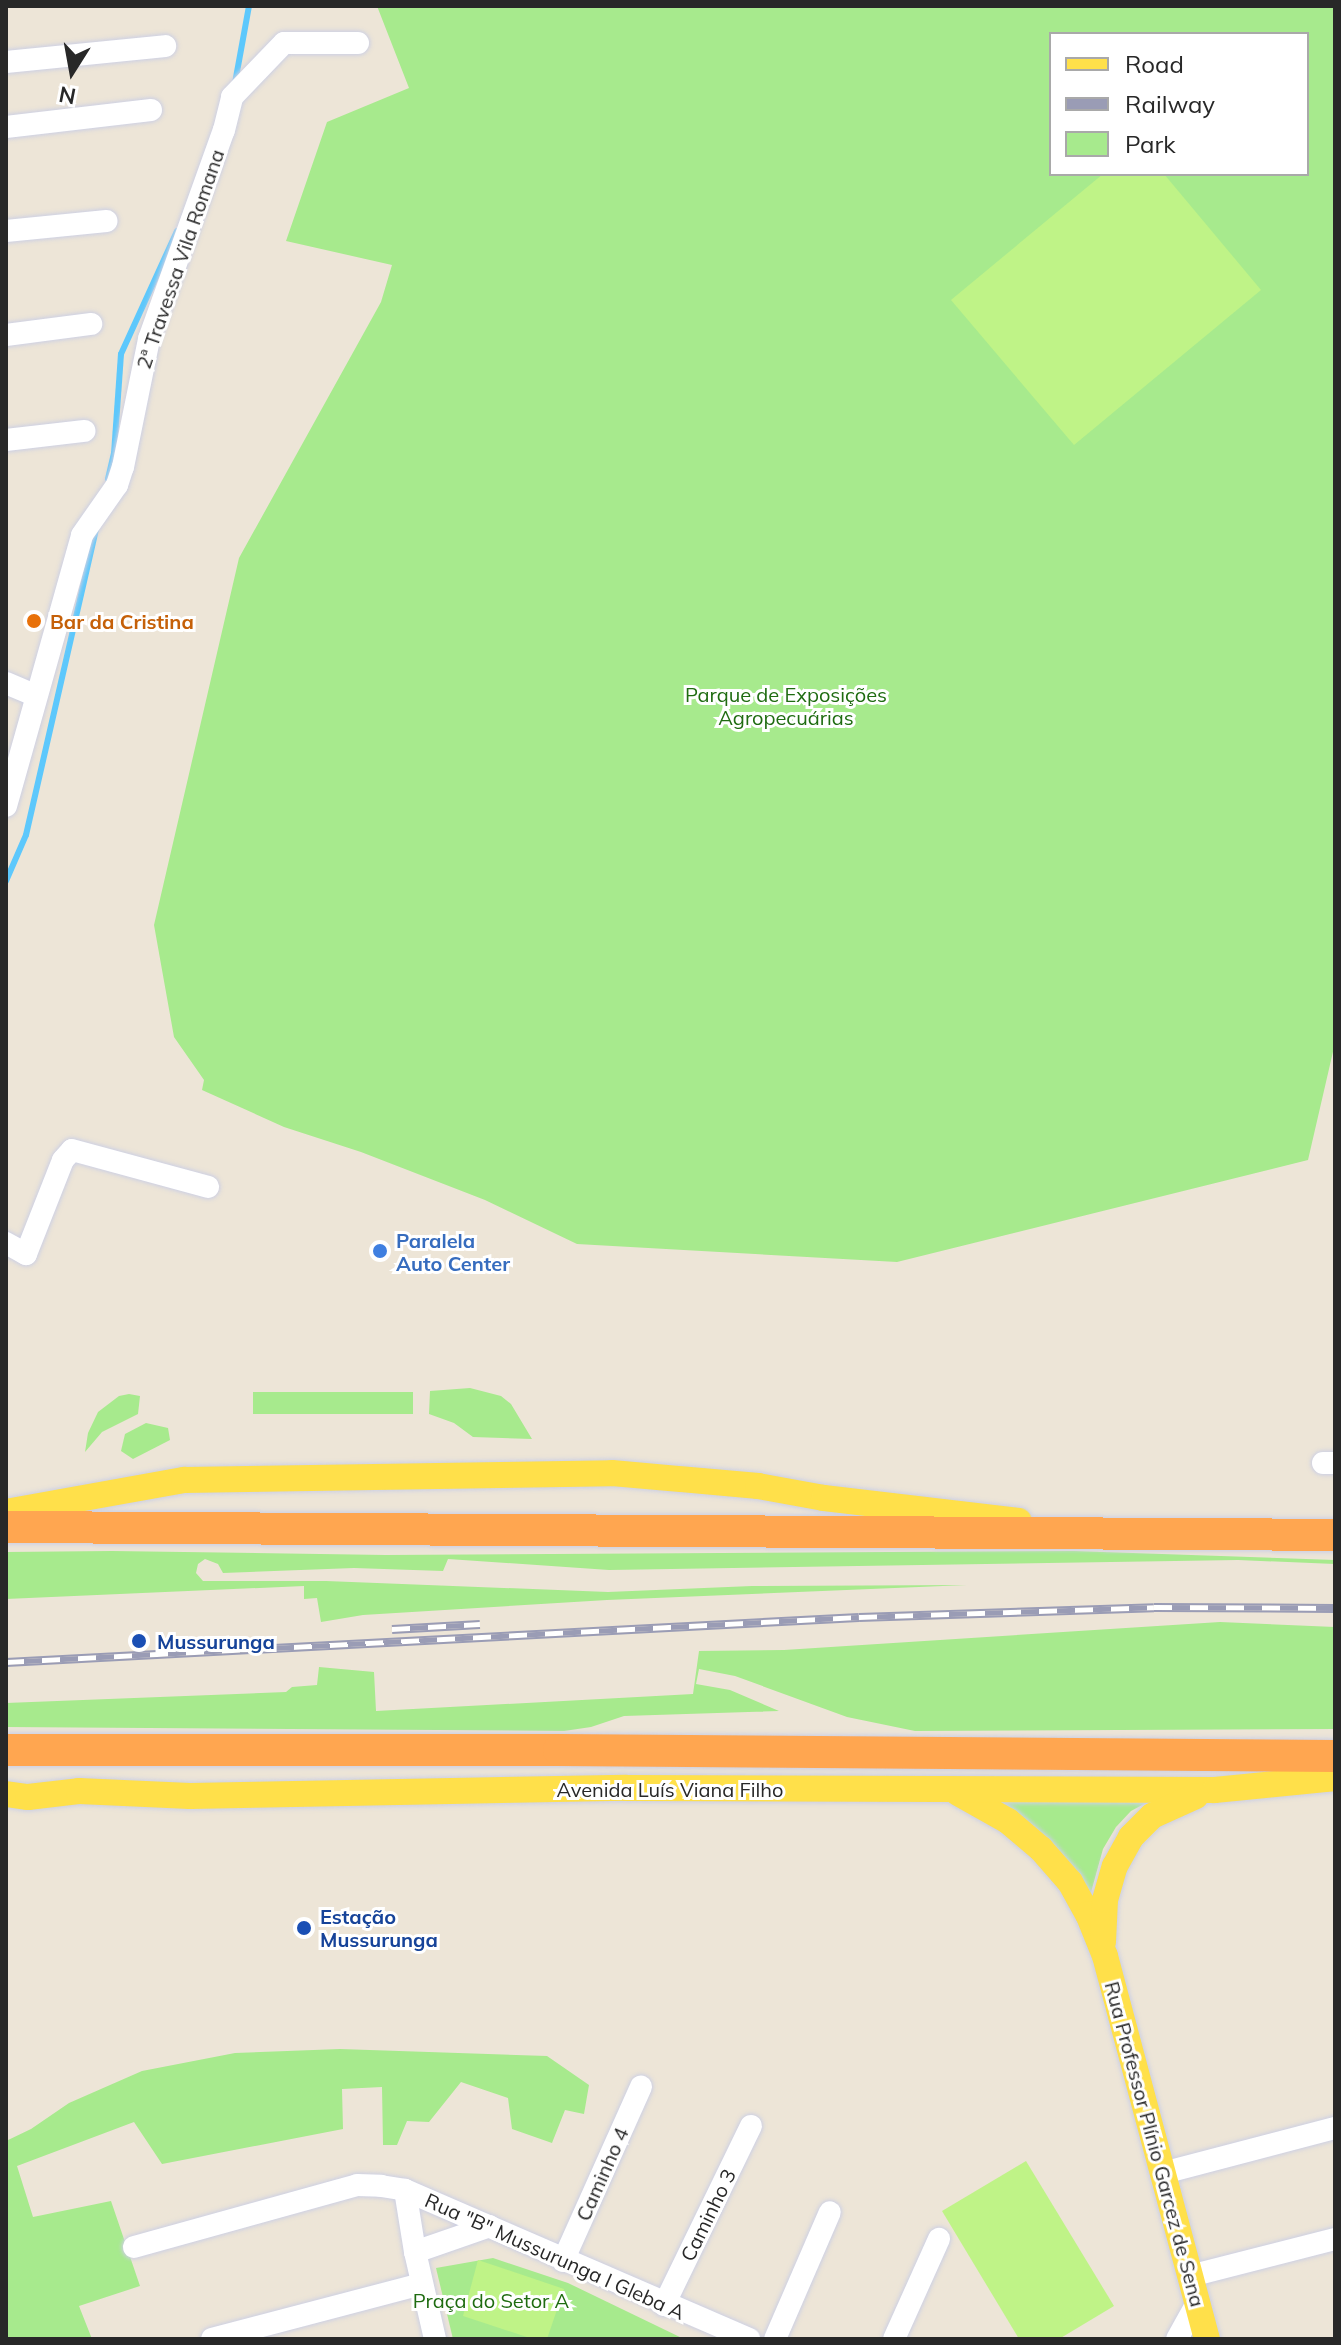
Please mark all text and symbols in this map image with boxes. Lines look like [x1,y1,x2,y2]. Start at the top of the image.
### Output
north arrow [32,32,112,112]
legend [1049,32,1309,176]
text: Road [1125,49,1184,79]
text: N [57,80,78,111]
text: Railway [1125,89,1215,119]
text: Park [1125,129,1176,159]
street label: 2ª Travessa Vila Romana [131,146,229,372]
place label: Bar da Cristina [50,609,194,633]
marker: Bar da Cristina [25,612,43,630]
park label: Parque de Exposições Agropecuárias [685,682,887,729]
place label: Paralela Auto Center [396,1228,510,1275]
marker: Paralela Auto Center [371,1242,389,1260]
place label: Mussurunga [157,1629,275,1653]
marker: Mussurunga [128,1630,150,1652]
street label: Avenida Luís Viana Filho [557,1777,783,1801]
place label: Estação Mussurunga [320,1904,438,1951]
marker: Estação Mussurunga [295,1919,313,1937]
street label: Rua Professor Plínio Garcez de Sena [1100,1979,1210,2309]
street label: Caminho 4 [571,2124,633,2224]
street label: Caminho 3 [675,2165,741,2265]
street label: Rua "B" Mussurunga I Gleba A [422,2188,688,2324]
park label: Praça do Setor A [413,2288,569,2312]

